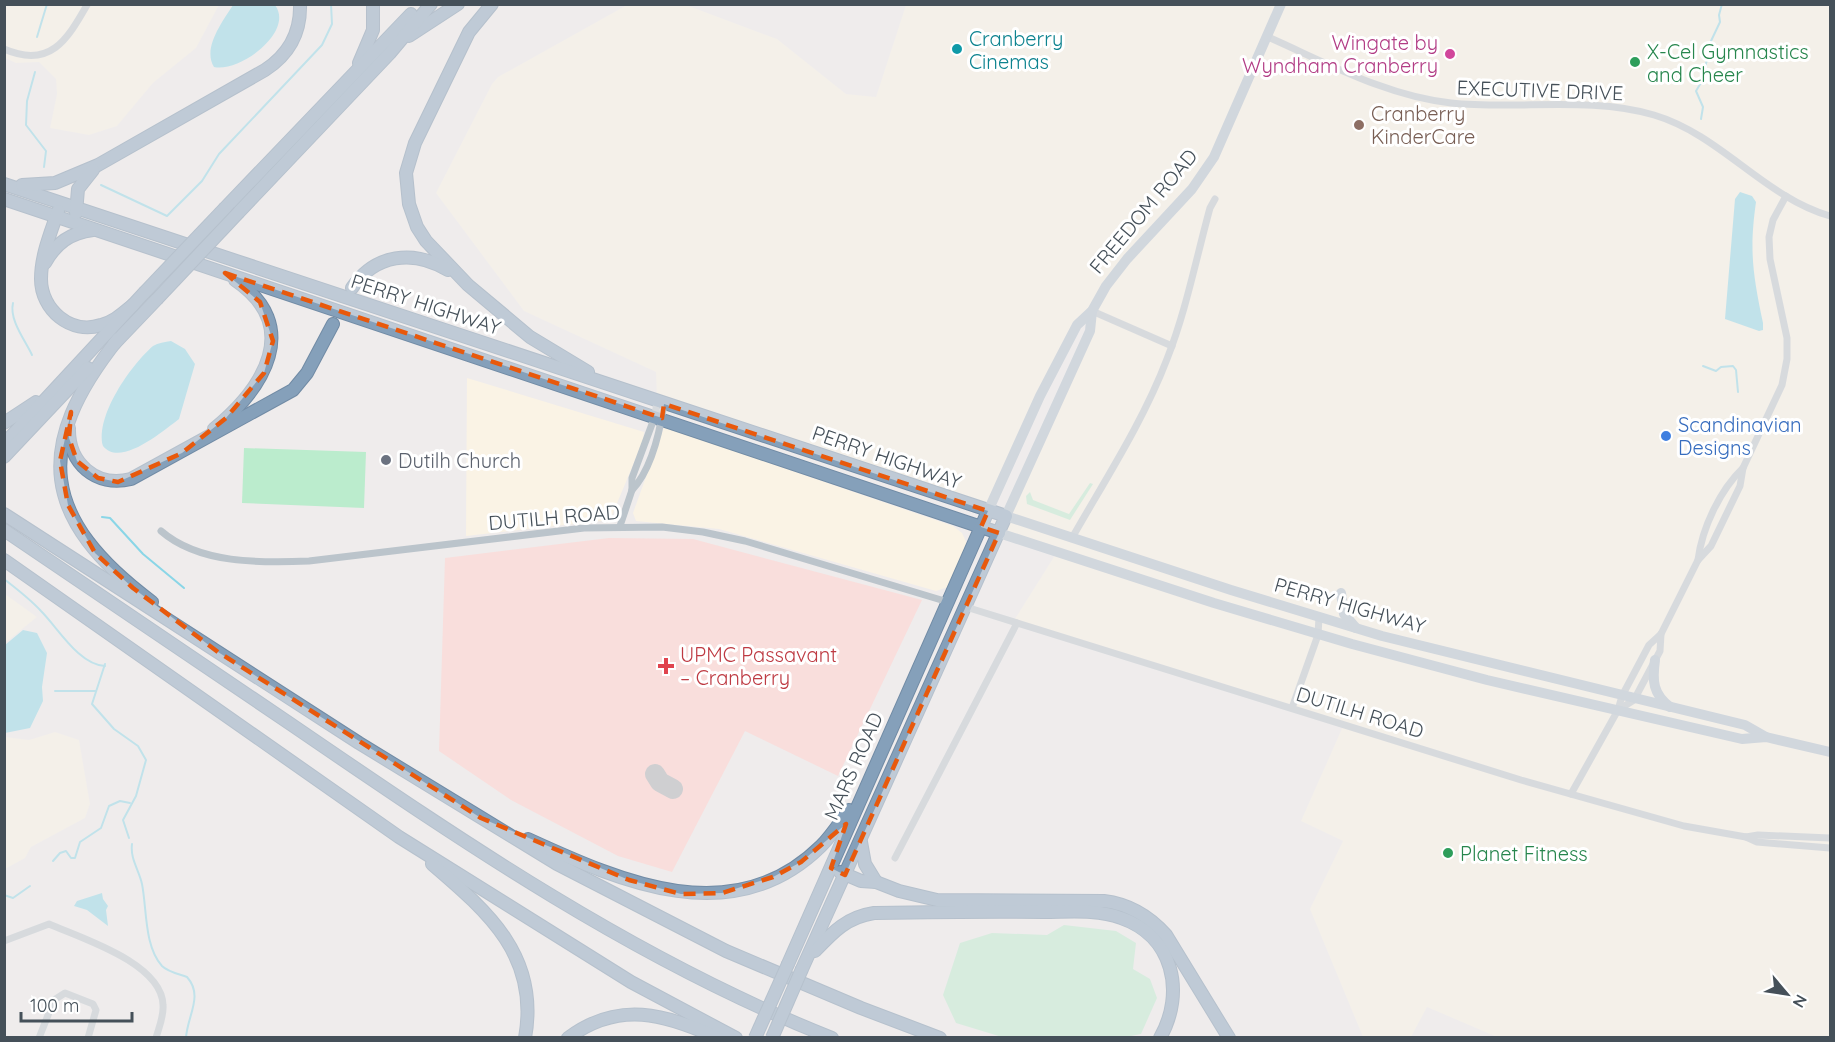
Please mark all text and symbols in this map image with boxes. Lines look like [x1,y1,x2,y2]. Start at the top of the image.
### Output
place label: Cranberry Cinemas [969,26,1063,74]
place label: Wingate by Wyndham Cranberry [1242,30,1438,78]
place label: X-Cel Gymnastics and Cheer [1647,39,1809,87]
marker: Cranberry Cinemas [950,42,964,56]
marker: Wingate by Wyndham Cranberry [1443,47,1457,61]
marker: X-Cel Gymnastics and Cheer [1628,55,1642,69]
street label: EXECUTIVE DRIVE [1456,75,1624,105]
place label: Cranberry KinderCare [1371,101,1475,149]
marker: Cranberry KinderCare [1352,118,1366,132]
street label: FREEDOM ROAD [1084,144,1202,278]
street label: PERRY HIGHWAY [348,268,504,340]
place label: Scandinavian Designs [1678,412,1802,460]
street label: PERRY HIGHWAY [809,420,965,494]
marker: Scandinavian Designs [1659,429,1673,443]
place label: Dutilh Church [398,448,521,473]
marker: Dutilh Church [379,453,393,467]
street label: DUTILH ROAD [487,499,621,535]
street label: PERRY HIGHWAY [1271,571,1429,639]
place label: UPMC Passavant – Cranberry [680,642,837,690]
marker: UPMC Passavant – Cranberry [657,657,675,675]
street label: DUTILH ROAD [1293,681,1427,743]
street label: MARS ROAD [818,708,888,824]
place label: Planet Fitness [1460,841,1588,866]
marker: Planet Fitness [1441,846,1455,860]
north arrow [1757,964,1817,1024]
scale bar [21,985,132,1023]
text: N [1789,991,1812,1011]
text: 100 m [30,994,79,1017]

